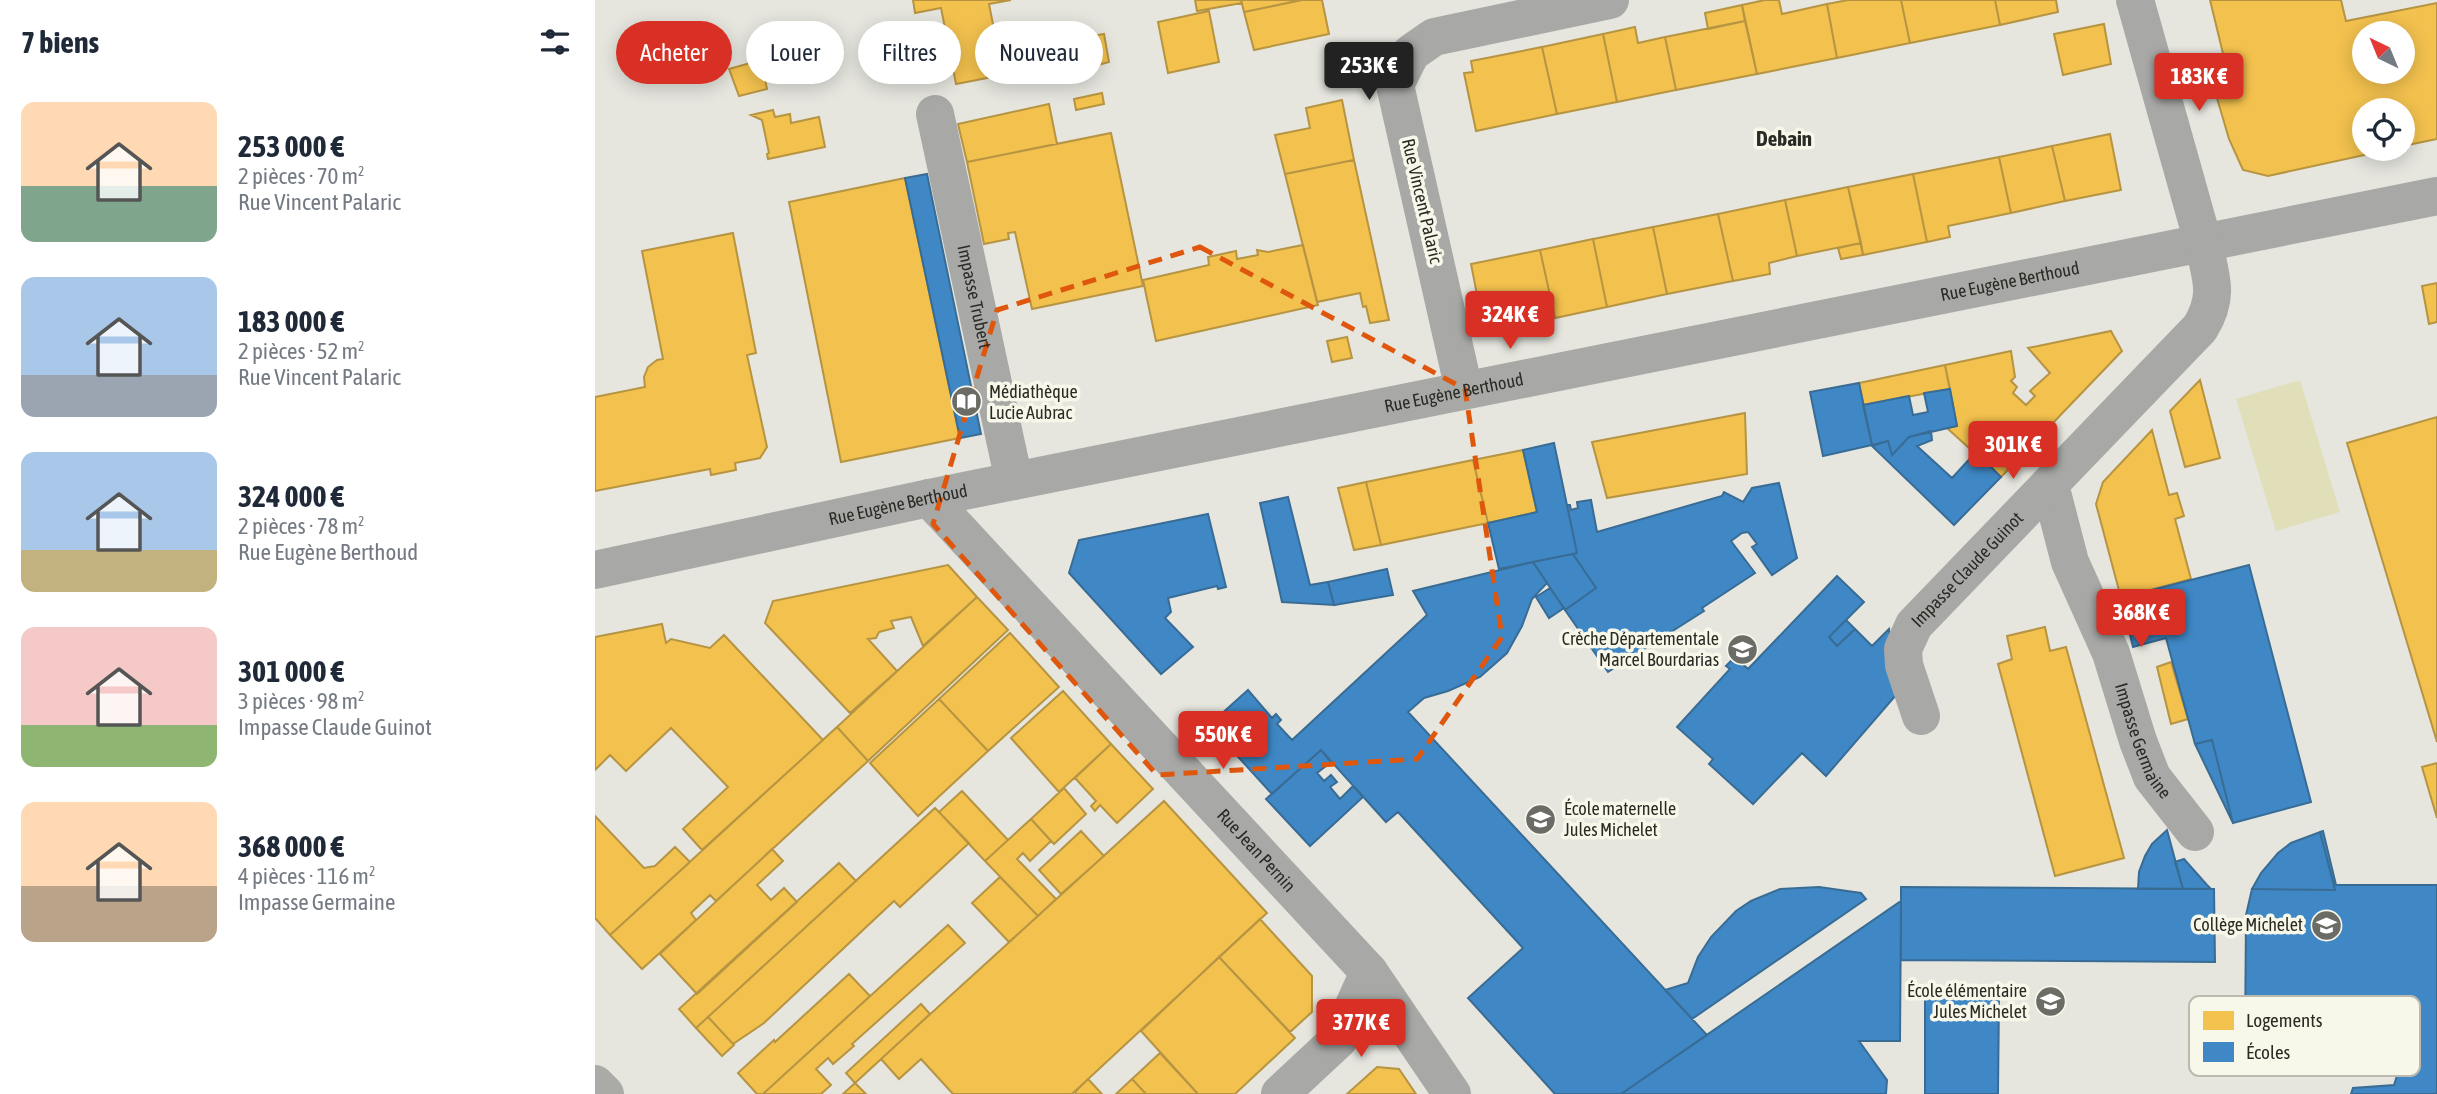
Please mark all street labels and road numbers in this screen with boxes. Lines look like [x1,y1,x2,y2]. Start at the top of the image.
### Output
street label: Rue Vincent Palaric [1398,136,1447,266]
street label: Impasse Trubert [953,243,996,351]
street label: Rue Eugène Berthoud [1938,257,2081,305]
street label: Rue Eugène Berthoud [1383,368,1525,417]
street label: Rue Eugène Berthoud [827,480,969,529]
street label: Impasse Claude Guinot [1907,507,2027,631]
street label: Impasse Germaine [2111,680,2176,803]
street label: Rue Jean Pernin [1213,804,1300,896]

